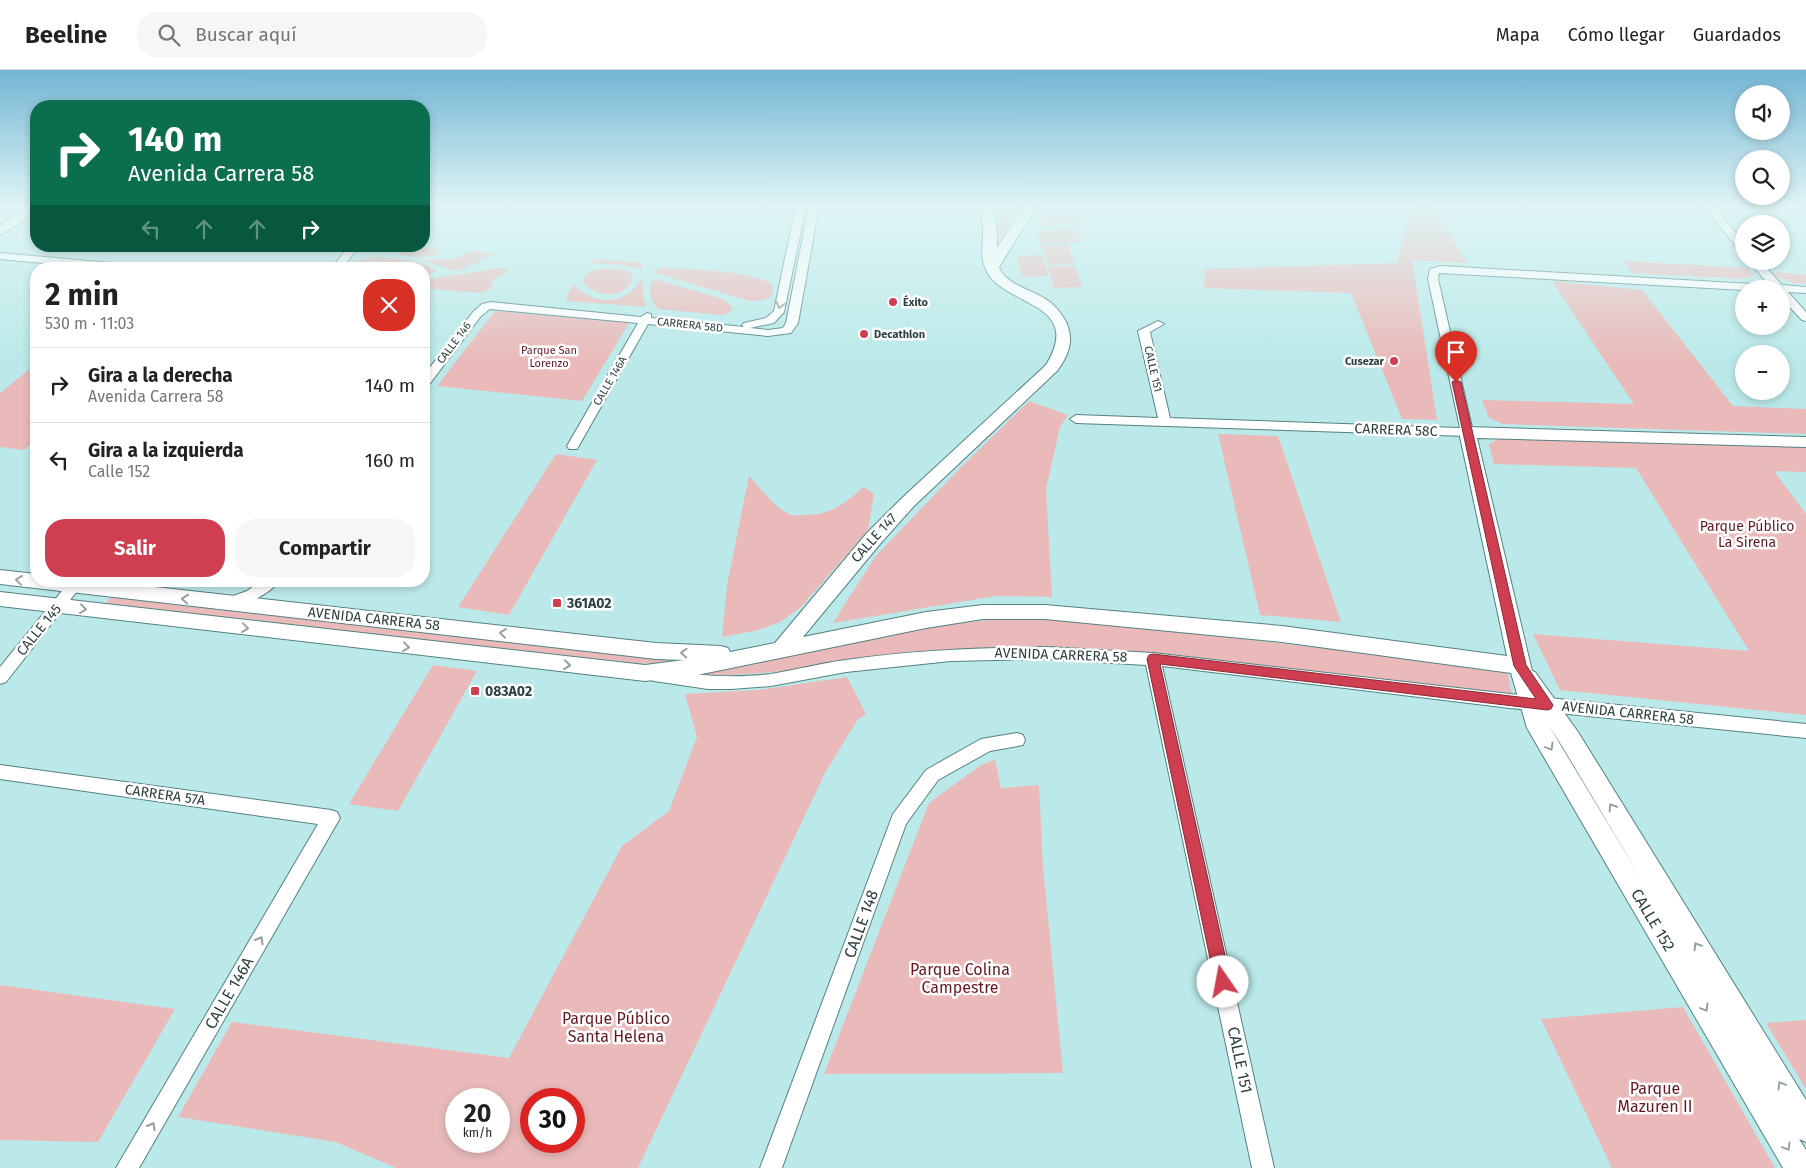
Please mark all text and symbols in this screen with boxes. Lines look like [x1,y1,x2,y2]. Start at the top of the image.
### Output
search box [137,12,487,57]
text: Beeline [25,21,107,49]
icon: search [155,21,183,49]
text: Buscar aquí [195,23,297,46]
text: Mapa [1496,24,1540,46]
text: Cómo llegar [1568,24,1665,46]
text: Guardados [1693,24,1781,46]
map controls [1735,85,1790,400]
button: sound [1735,85,1790,140]
text: 140 m [128,118,222,160]
icon: right [45,120,110,185]
button: search [1735,150,1790,205]
text: Avenida Carrera 58 [128,160,314,187]
icon: left [137,215,165,243]
icon: ahead [190,215,218,243]
icon: ahead [243,215,271,243]
icon: right [296,215,324,243]
button: layers [1735,215,1790,270]
text: 2 min [45,277,119,313]
button: close [363,279,415,331]
button: + [1735,280,1790,335]
place label: Éxito [903,295,929,309]
marker: Éxito [887,296,899,308]
one-way arrow [776,301,786,309]
text: 530 m · 11:03 [45,314,134,333]
street label: CARRERA 58D [656,315,724,335]
street label: CALLE 146 [434,320,474,366]
marker: Decathlon [858,328,870,340]
place label: Decathlon [874,328,925,341]
pin [1435,331,1477,382]
icon: arrive [1442,338,1470,366]
park label: Parque San Lorenzo [521,344,577,370]
street label: CALLE 151 [1141,345,1165,393]
button: − [1735,345,1790,400]
street label: CALLE 146A [591,353,630,408]
place label: Cusezar [1345,355,1385,368]
marker: Cusezar [1388,355,1400,367]
text: Gira a la derecha [88,364,233,387]
icon: right [45,371,73,399]
text: 140 m [365,374,415,397]
text: Avenida Carrera 58 [88,387,224,406]
street label: CARRERA 58C [1354,420,1438,440]
text: Gira a la izquierda [88,439,244,462]
icon: left [45,446,73,474]
text: 160 m [365,449,415,472]
text: Calle 152 [88,462,150,481]
street label: CALLE 147 [847,510,901,566]
park label: Parque Público La Sirena [1700,518,1794,551]
button: Salir [45,519,225,577]
button: Compartir [235,519,415,577]
one-way arrow [15,575,23,586]
one-way arrow [181,594,189,605]
place label: 361A02 [566,595,611,612]
marker: 361A02 [551,597,563,609]
street label: CALLE 145 [13,601,65,659]
one-way arrow [79,603,87,614]
street label: AVENIDA CARRERA 58 [307,604,441,634]
one-way arrow [241,622,249,633]
one-way arrow [499,628,507,639]
one-way arrow [402,641,410,652]
street label: AVENIDA CARRERA 58 [994,644,1128,666]
one-way arrow [680,647,688,658]
one-way arrow [564,659,572,670]
place label: 083A02 [485,683,532,700]
marker: 083A02 [469,685,481,697]
street label: AVENIDA CARRERA 58 [1561,698,1695,728]
one-way arrow [1544,742,1554,751]
street label: CARRERA 57A [124,781,206,809]
one-way arrow [1608,804,1618,813]
street label: CALLE 152 [1627,885,1679,955]
street label: CALLE 148 [840,887,882,961]
one-way arrow [253,936,263,945]
one-way arrow [1693,942,1703,951]
street label: CALLE 146A [201,953,258,1032]
position arrow [1196,955,1248,1007]
park label: Parque Colina Campestre [910,960,1010,997]
one-way arrow [1698,1002,1708,1011]
park label: Parque Público Santa Helena [562,1009,670,1046]
street label: CALLE 151 [1224,1025,1256,1095]
park label: Parque Mazuren II [1618,1079,1692,1116]
one-way arrow [1777,1081,1787,1090]
speed limit sign: 30 [520,1088,585,1153]
text: 20 [464,1099,491,1129]
one-way arrow [145,1122,155,1131]
text: km/h [463,1126,492,1140]
one-way arrow [1781,1142,1791,1151]

